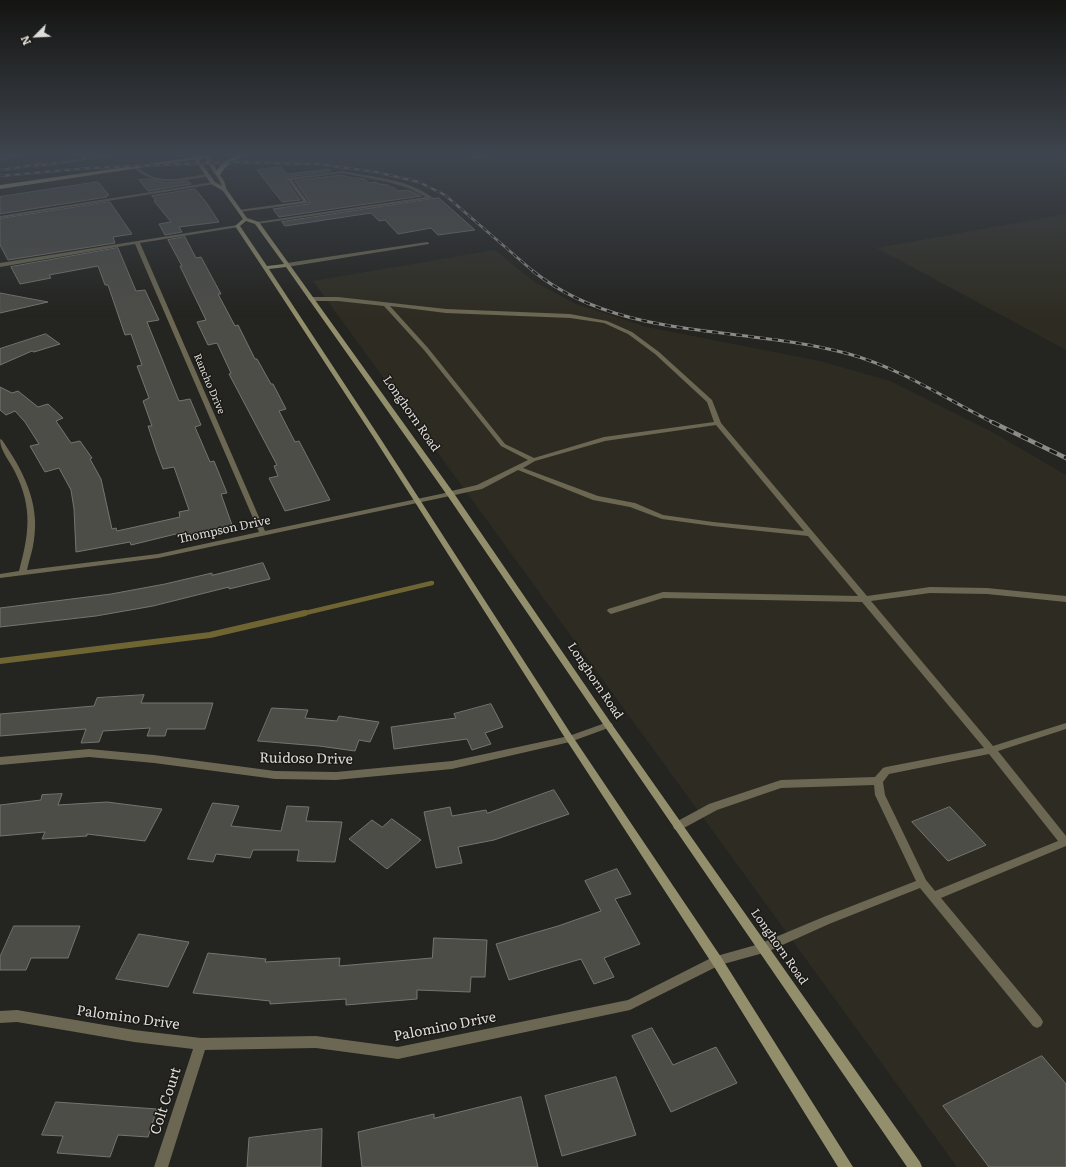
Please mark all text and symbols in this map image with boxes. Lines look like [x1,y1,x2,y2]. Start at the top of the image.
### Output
north arrow [16,16,56,56]
text: N [16,33,34,48]
street label: Rancho Drive [191,352,227,416]
street label: Longhorn Road [380,373,442,455]
street label: Thompson Drive [176,513,272,547]
street label: Longhorn Road [564,640,626,722]
street label: Ruidoso Drive [259,750,353,768]
street label: Longhorn Road [748,906,810,988]
street label: Palomino Drive [75,1002,181,1034]
street label: Palomino Drive [392,1009,498,1045]
street label: Colt Court [147,1065,185,1137]

